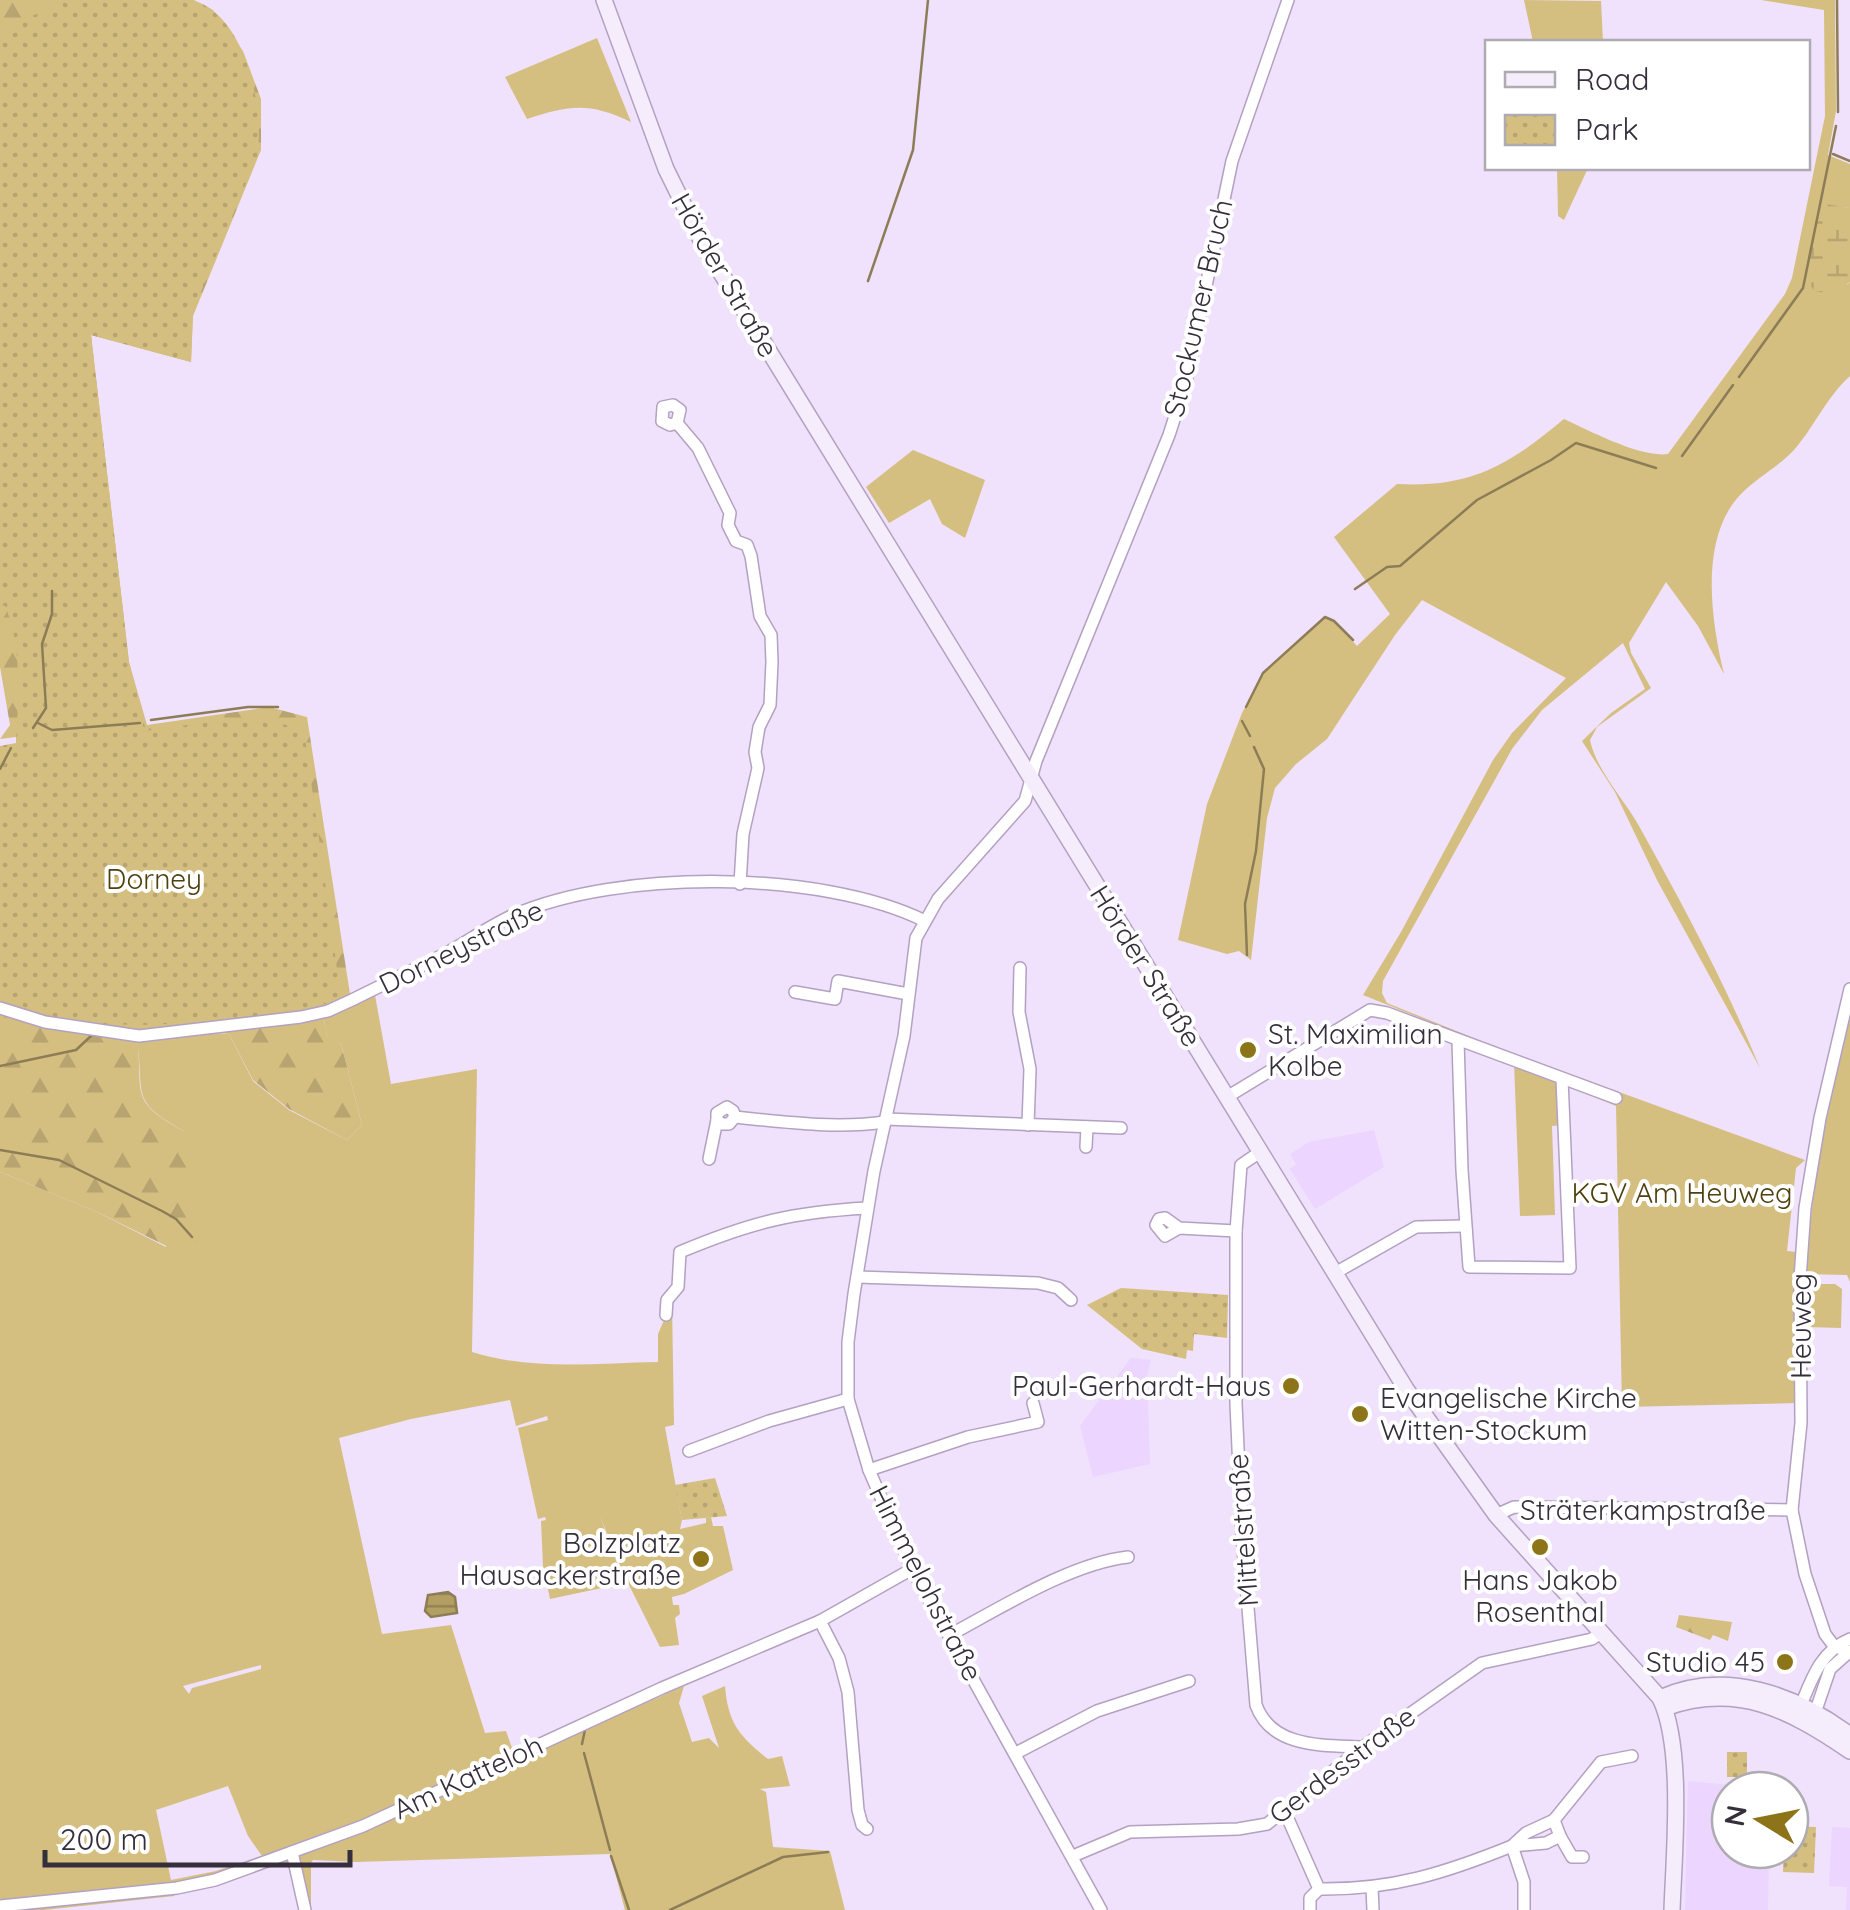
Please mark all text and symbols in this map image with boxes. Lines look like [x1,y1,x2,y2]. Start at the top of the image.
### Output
legend [1485,40,1810,170]
text: Road [1575,60,1649,98]
text: Park [1575,110,1639,148]
street label: Hörder Straße [664,186,787,363]
street label: Stockumer Bruch [1155,196,1240,420]
park label: Dorney [106,861,202,896]
street label: Hörder Straße [1083,878,1210,1053]
street label: Dorneystraße [373,892,549,1001]
place label: St. Maximilian Kolbe [1268,1016,1443,1083]
marker: St. Maximilian Kolbe [1237,1039,1259,1061]
park label: KGV Am Heuweg [1572,1175,1792,1210]
street label: Heuweg [1783,1273,1818,1379]
place label: Paul-Gerhardt-Haus [1012,1368,1271,1403]
marker: Paul-Gerhardt-Haus [1280,1375,1302,1397]
place label: Evangelische Kirche Witten-Stockum [1380,1380,1637,1447]
marker: Evangelische Kirche Witten-Stockum [1349,1403,1371,1425]
street label: Mittelstraße [1220,1452,1265,1608]
street label: Himmelohstraße [862,1479,991,1686]
street label: Sträterkampstraße [1520,1492,1766,1527]
place label: Bolzplatz Hausackerstraße [460,1525,681,1592]
marker: Hans Jakob Rosenthal [1529,1536,1551,1558]
marker: Bolzplatz Hausackerstraße [690,1548,712,1570]
place label: Hans Jakob Rosenthal [1462,1562,1618,1629]
place label: Studio 45 [1646,1644,1765,1679]
marker: Studio 45 [1774,1651,1796,1673]
street label: Gerdesstraße [1262,1698,1422,1831]
street label: Am Katteloh [388,1727,548,1826]
north arrow [1710,1770,1810,1870]
text: N [1716,1802,1754,1829]
scale bar [45,1805,350,1867]
text: 200 m [60,1820,148,1858]

